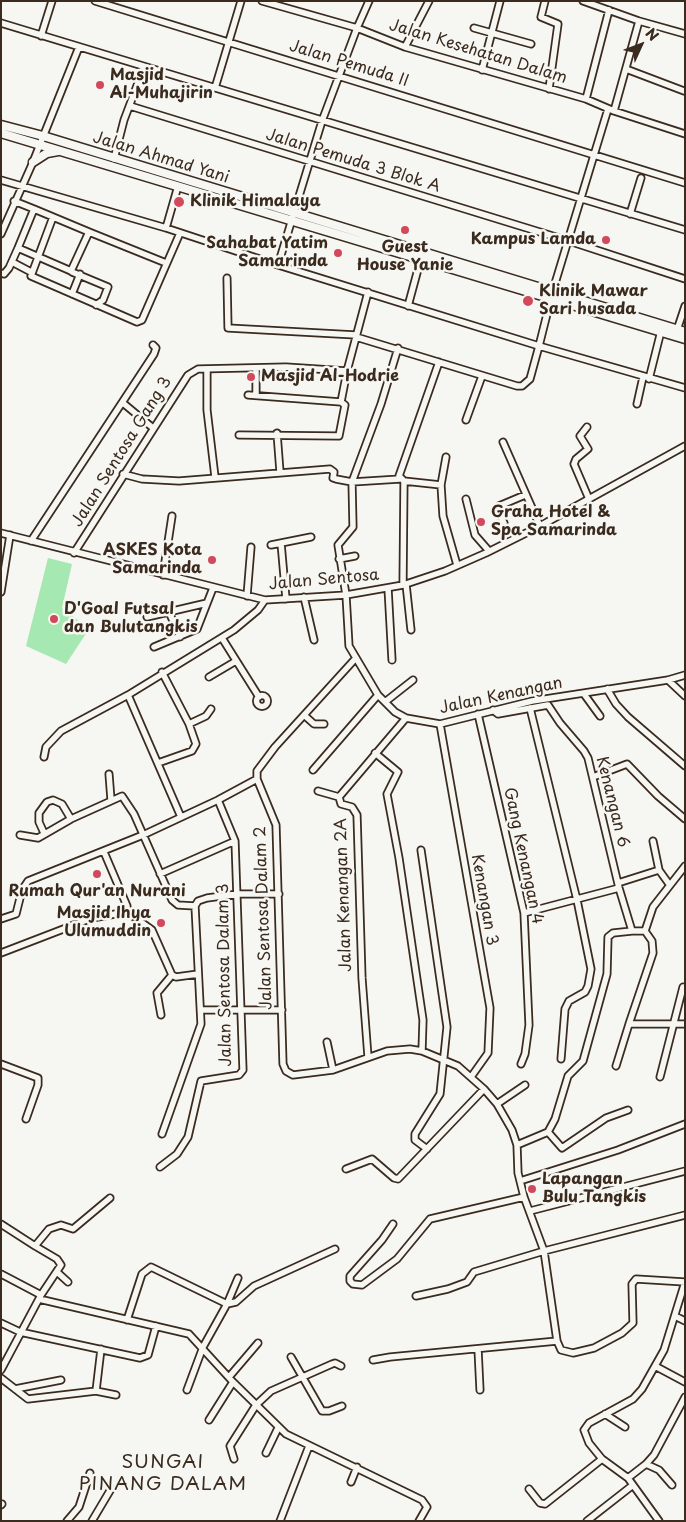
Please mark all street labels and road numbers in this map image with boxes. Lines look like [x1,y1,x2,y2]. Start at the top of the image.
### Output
street label: Jalan Kesehatan Dalam [387,16,569,88]
street label: Jalan Pemuda II [287,37,411,91]
street label: Jalan Pemuda 3 Blok A [263,125,443,197]
street label: Jalan Ahmad Yani [91,128,231,188]
street label: Jalan Sentosa Gang 3 [68,373,176,531]
street label: Jalan Sentosa [268,566,380,594]
street label: Jalan Kenangan [438,674,564,718]
street label: Kenangan 6 [591,755,633,849]
street label: Gang Kenangan 4 [499,786,547,926]
street label: Jalan Kenangan 2A [332,818,356,972]
street label: Jalan Sentosa Dalam 2 [251,826,277,1010]
street label: Kenangan 3 [467,853,501,947]
street label: Jalan Sentosa Dalam 3 [214,883,236,1067]

